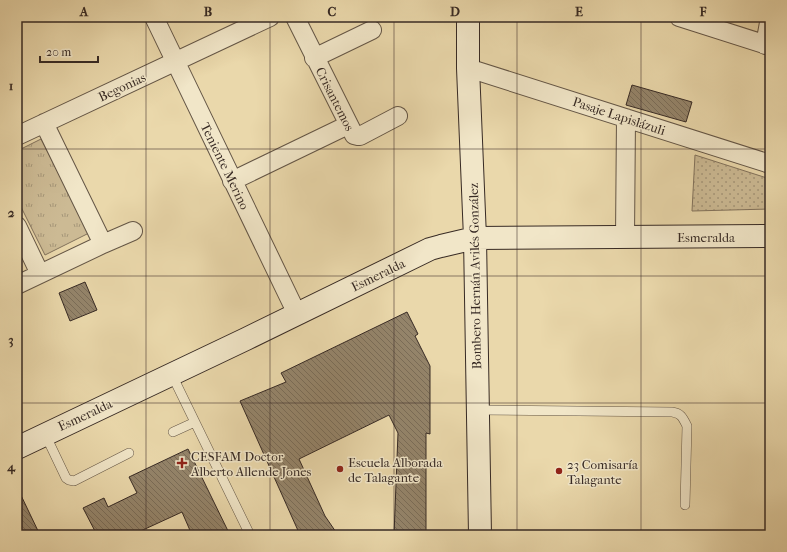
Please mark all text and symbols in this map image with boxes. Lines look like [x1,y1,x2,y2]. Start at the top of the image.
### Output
text: A [79,4,89,19]
text: B [204,4,213,19]
text: C [328,4,337,19]
text: D [450,4,460,19]
text: E [575,4,583,19]
text: F [699,4,707,19]
scale bar [40,38,98,64]
text: 20 m [46,45,71,59]
street label: Crisantemos [313,65,358,134]
street label: Begonias [96,69,148,104]
text: 1 [9,78,14,93]
street label: Pasaje Lapislázuli [571,94,667,138]
street label: Teniente Merino [197,120,253,212]
street label: Bombero Hernán Avilés González [466,182,484,369]
text: 2 [8,205,15,220]
street label: Esmeralda [677,230,736,245]
street label: Esmeralda [349,255,408,294]
text: 3 [8,332,14,348]
street label: Esmeralda [56,396,115,434]
place label: CESFAM Doctor Alberto Allende Jones [190,449,312,479]
place label: Escuela Alborada de Talagante [348,455,443,485]
marker: CESFAM Doctor Alberto Allende Jones [176,457,188,469]
place label: 23 Comisaría Talagante [567,457,639,487]
text: 4 [6,459,16,475]
marker: Escuela Alborada de Talagante [335,464,345,474]
marker: 23 Comisaría Talagante [554,466,564,476]

